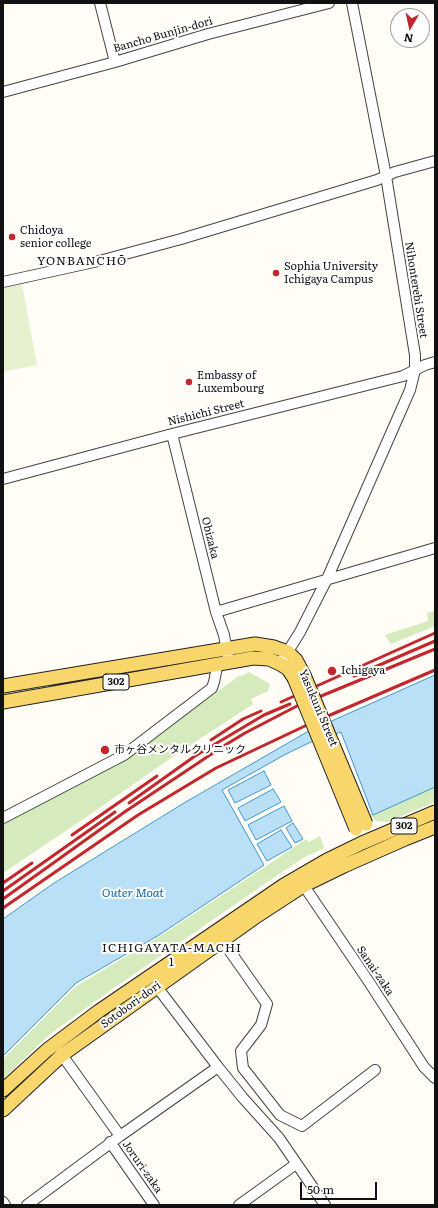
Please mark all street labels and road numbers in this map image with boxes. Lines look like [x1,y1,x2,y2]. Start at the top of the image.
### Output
street label: Bancho Bunjin-dori [112,14,214,56]
street label: Nihonterebi Street [402,241,430,339]
street label: Nishichi Street [166,397,246,429]
street label: Obizaka [198,516,222,560]
street label: Yasukuni Street [296,667,340,749]
road number: 302 [103,674,129,690]
road number: 302 [391,818,417,834]
street label: Sanai-zaka [354,944,396,998]
street label: Sotobori-dori [98,979,164,1031]
street label: Joruri-zaka [119,1138,165,1196]

